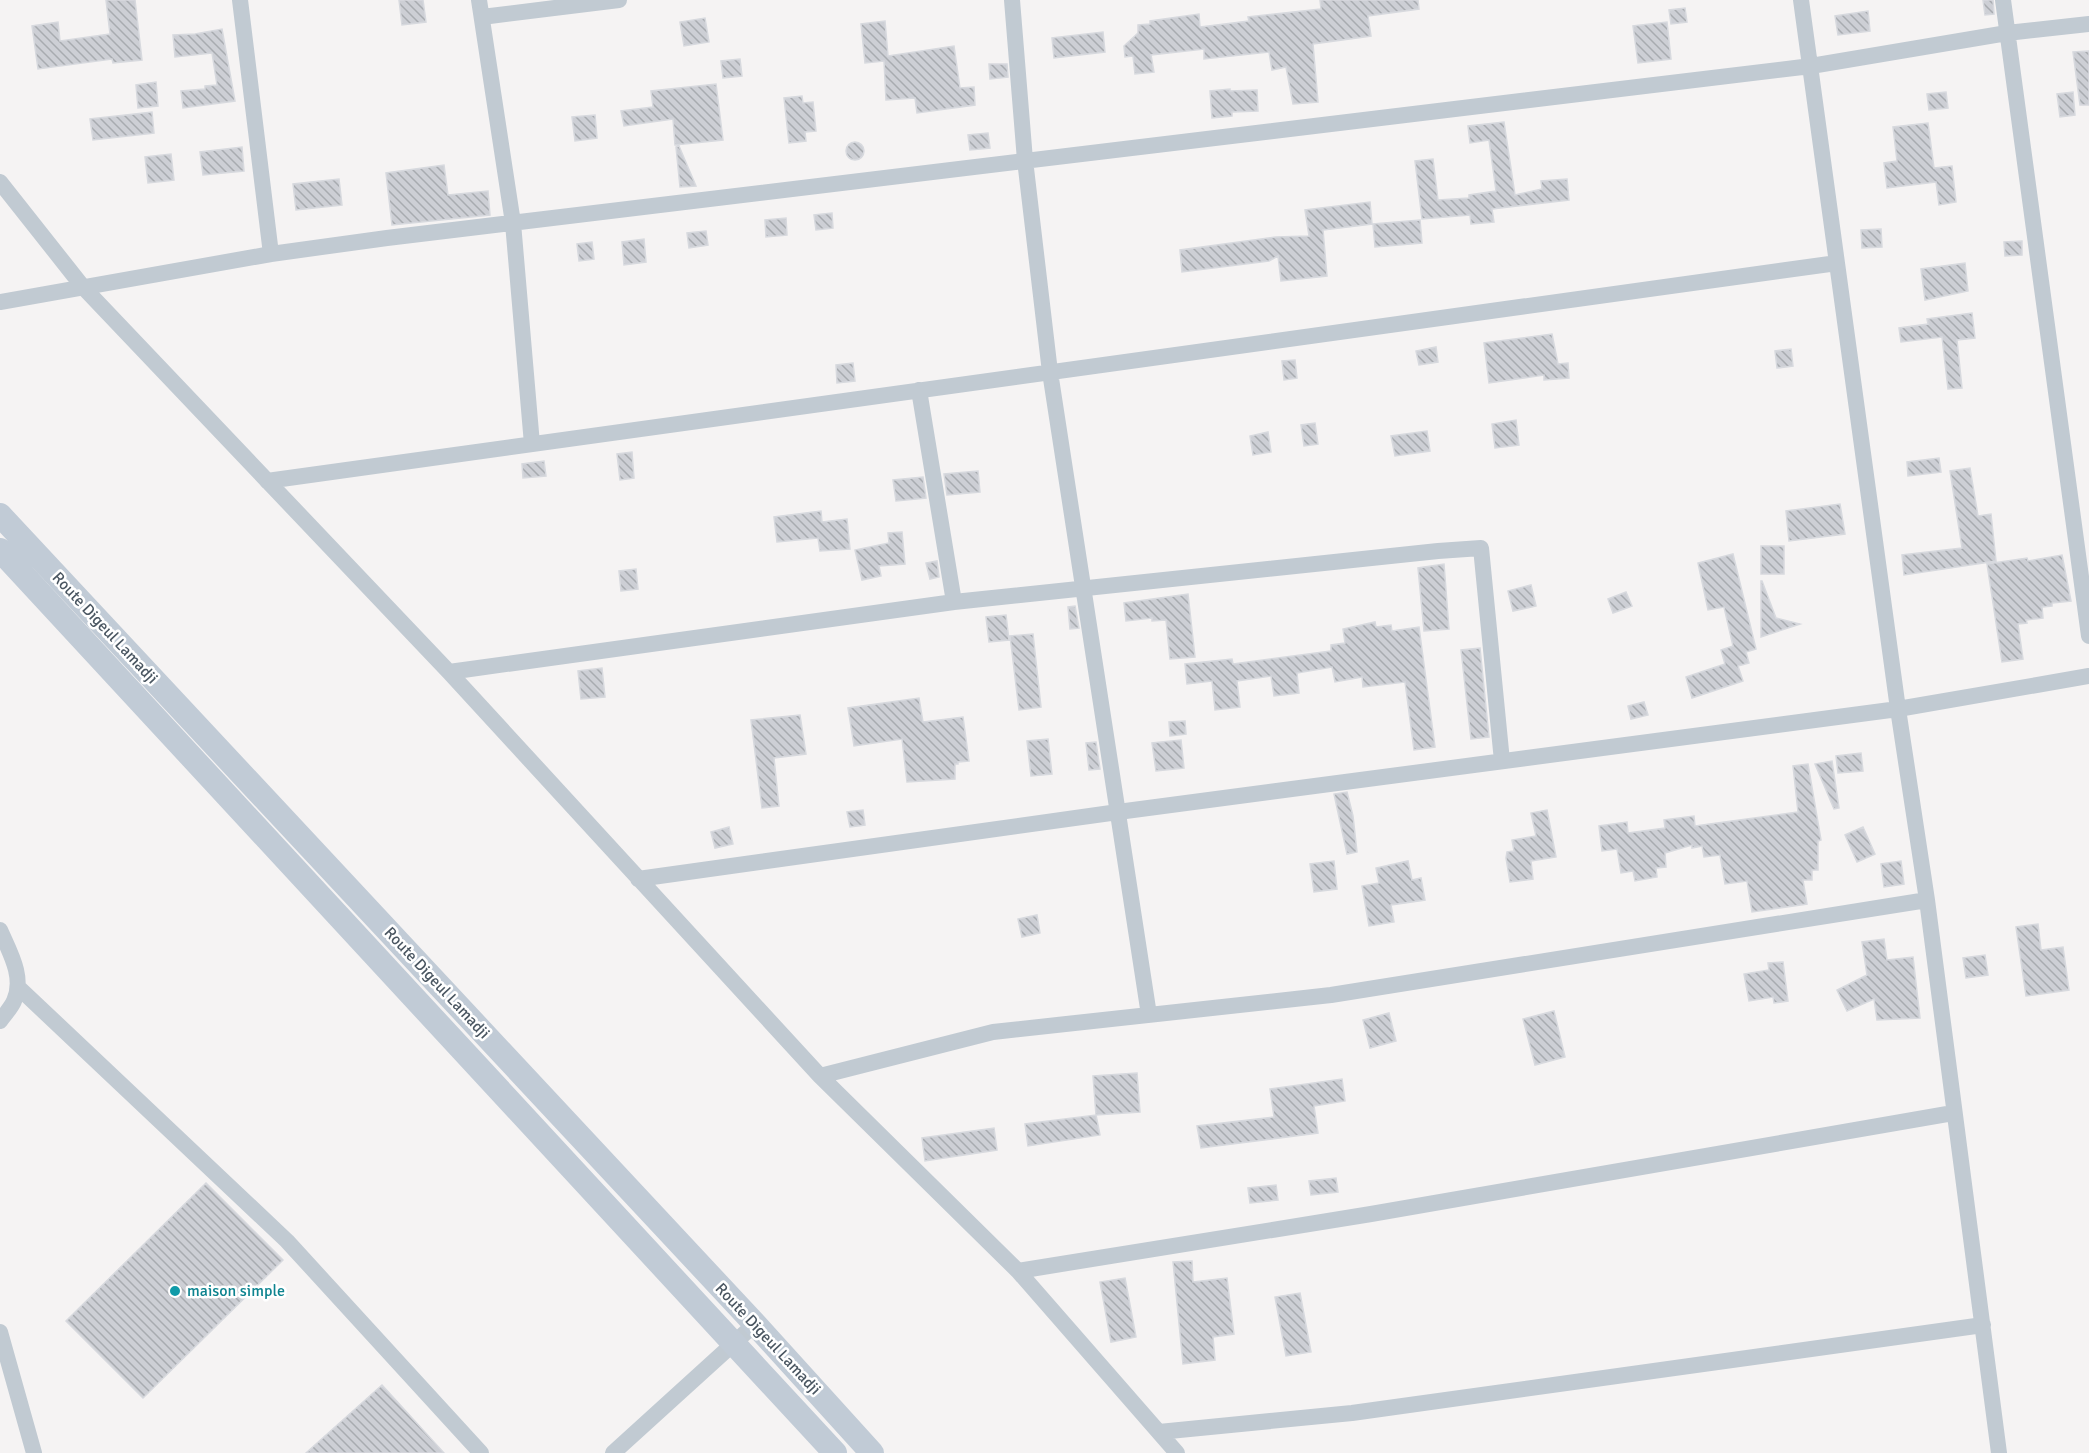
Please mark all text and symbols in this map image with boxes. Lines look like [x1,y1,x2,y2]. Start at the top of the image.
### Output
street label: Route Digeul Lamadji [48,568,162,688]
street label: Route Digeul Lamadji [380,923,494,1043]
street label: Route Digeul Lamadji [711,1279,825,1399]
place label: maison simple [187,1281,285,1301]
marker: maison simple [168,1284,182,1298]

